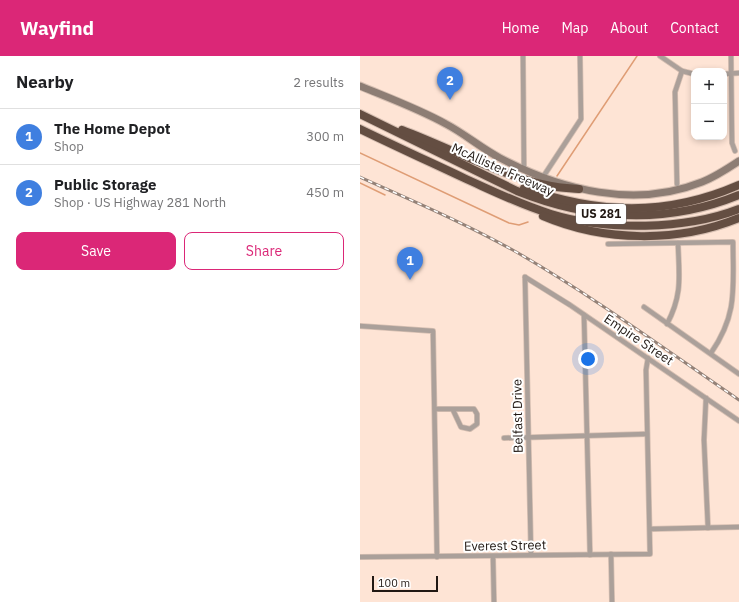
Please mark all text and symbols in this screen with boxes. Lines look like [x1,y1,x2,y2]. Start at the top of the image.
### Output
text: Wayfind [20,16,94,40]
text: Home [502,19,539,37]
text: Map [561,19,588,37]
text: About [610,19,648,37]
text: Contact [670,19,719,37]
pin: 2 [437,67,463,100]
map controls [691,68,727,140]
button: + [691,68,727,104]
text: Nearby [16,71,74,93]
text: 2 results [293,74,344,91]
button: − [691,104,727,140]
text: The Home Depot [54,119,171,138]
text: 1 [25,128,33,145]
text: 300 m [306,128,344,145]
text: Shop [54,138,84,155]
street label: McAllister Freeway [449,139,557,200]
text: Public Storage [54,175,156,194]
text: 2 [25,184,33,201]
text: 450 m [306,184,344,201]
text: Shop · US Highway 281 North [54,194,226,211]
road number: US 281 [576,204,626,224]
button: Save [16,232,176,270]
button: Share [184,232,344,270]
pin: 1 [397,247,423,280]
street label: Empire Street [601,310,677,369]
your location [578,349,598,369]
street label: Belfast Drive [508,379,527,453]
street label: Everest Street [464,536,546,555]
scale bar [372,574,438,593]
text: 100 m [378,576,410,590]

